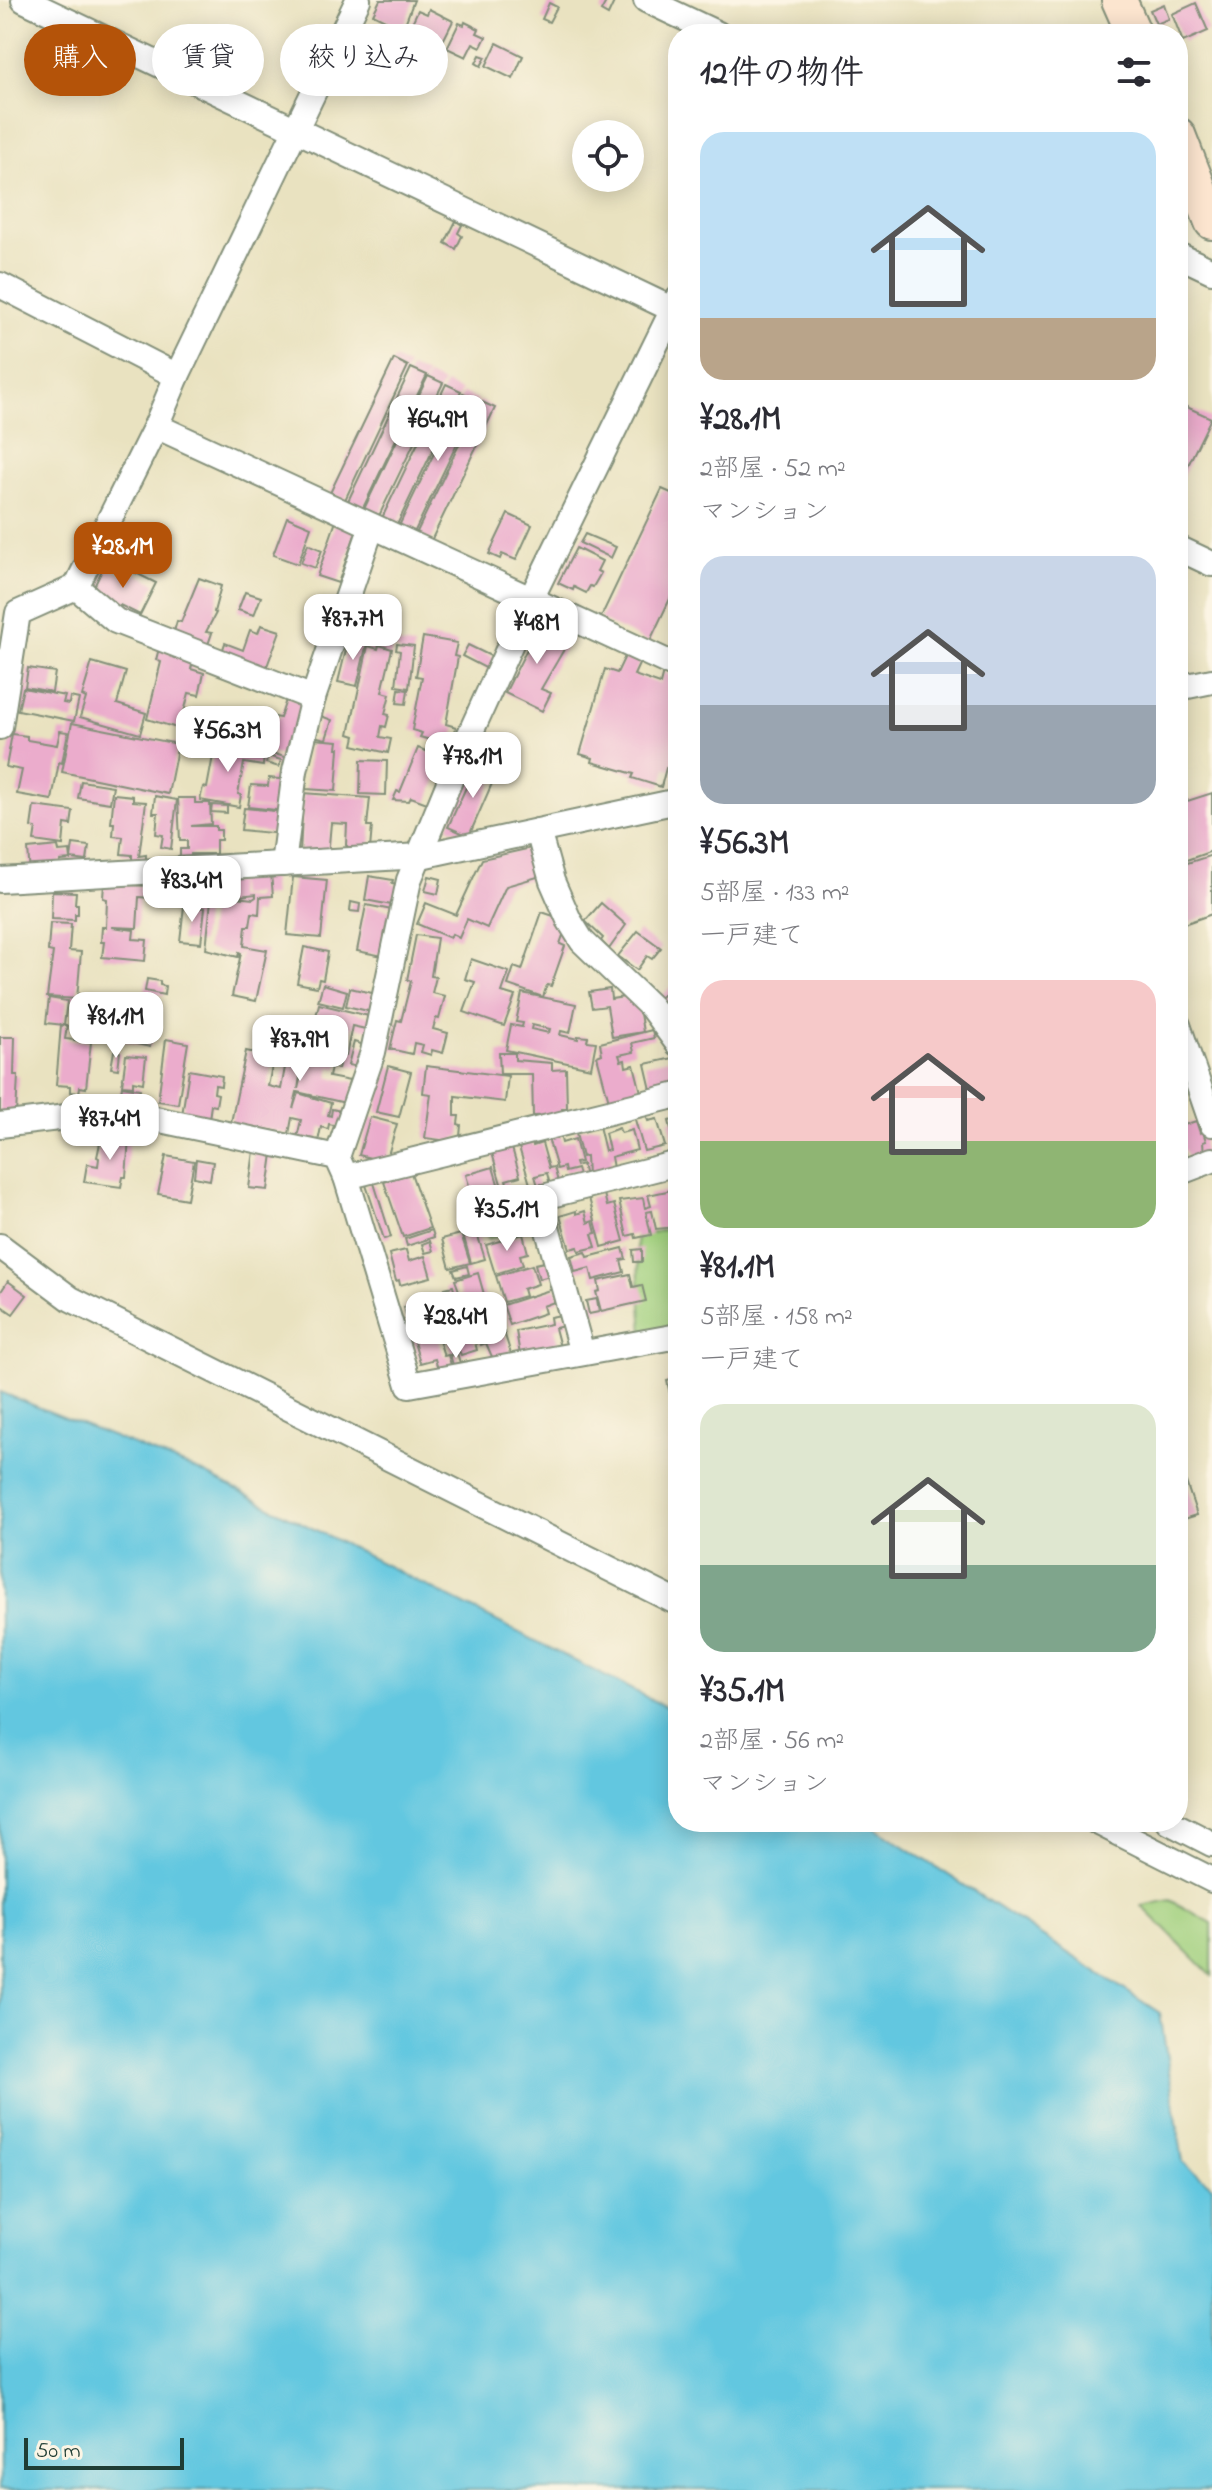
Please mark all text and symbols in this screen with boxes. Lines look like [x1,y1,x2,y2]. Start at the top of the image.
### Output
chip: 購入 [24,24,136,96]
chip: 賃貸 [152,24,264,96]
chip: 絞り込み [280,24,448,96]
text: 12件の物件 [700,50,864,100]
icon: filters [1112,50,1156,94]
map controls [572,120,644,192]
button: locate [572,120,644,192]
icon: home [856,184,1000,328]
pin: ¥64.9M [373,395,503,463]
text: ¥28.1M [700,396,781,446]
text: ¥64.9M [407,402,469,440]
text: 2部屋 · 52 m² [700,451,846,489]
text: マンション [700,494,829,532]
pin: ¥28.1M [58,522,188,590]
text: ¥28.1M [92,529,154,567]
pin: ¥87.7M [288,594,418,662]
pin: ¥48M [490,598,584,666]
text: ¥87.7M [322,601,384,639]
text: ¥48M [514,605,560,643]
icon: home [856,608,1000,752]
pin: ¥56.3M [163,706,293,774]
text: ¥56.3M [194,713,262,751]
pin: ¥78.1M [408,732,538,800]
text: ¥78.1M [443,739,503,777]
text: ¥56.3M [700,820,789,870]
pin: ¥83.4M [127,856,257,924]
text: ¥83.4M [161,863,223,901]
text: 5部屋 · 133 m² [700,875,850,913]
text: 一戸建て [700,918,804,956]
pin: ¥81.1M [51,992,181,1060]
text: ¥81.1M [87,999,145,1037]
pin: ¥87.9M [235,1015,365,1083]
text: ¥87.9M [270,1022,330,1060]
icon: home [856,1032,1000,1176]
pin: ¥87.4M [45,1094,175,1162]
text: ¥87.4M [79,1101,141,1139]
pin: ¥35.1M [442,1185,572,1253]
text: ¥35.1M [474,1192,540,1230]
text: ¥81.1M [700,1244,775,1294]
pin: ¥28.4M [391,1292,521,1360]
text: ¥28.4M [424,1299,488,1337]
text: 5部屋 · 158 m² [700,1299,853,1337]
text: 一戸建て [700,1342,804,1380]
icon: home [856,1456,1000,1600]
text: ¥35.1M [700,1668,785,1718]
text: 2部屋 · 56 m² [700,1723,844,1761]
text: マンション [700,1766,829,1804]
scale bar [24,2434,184,2470]
text: 50 m [36,2436,81,2468]

